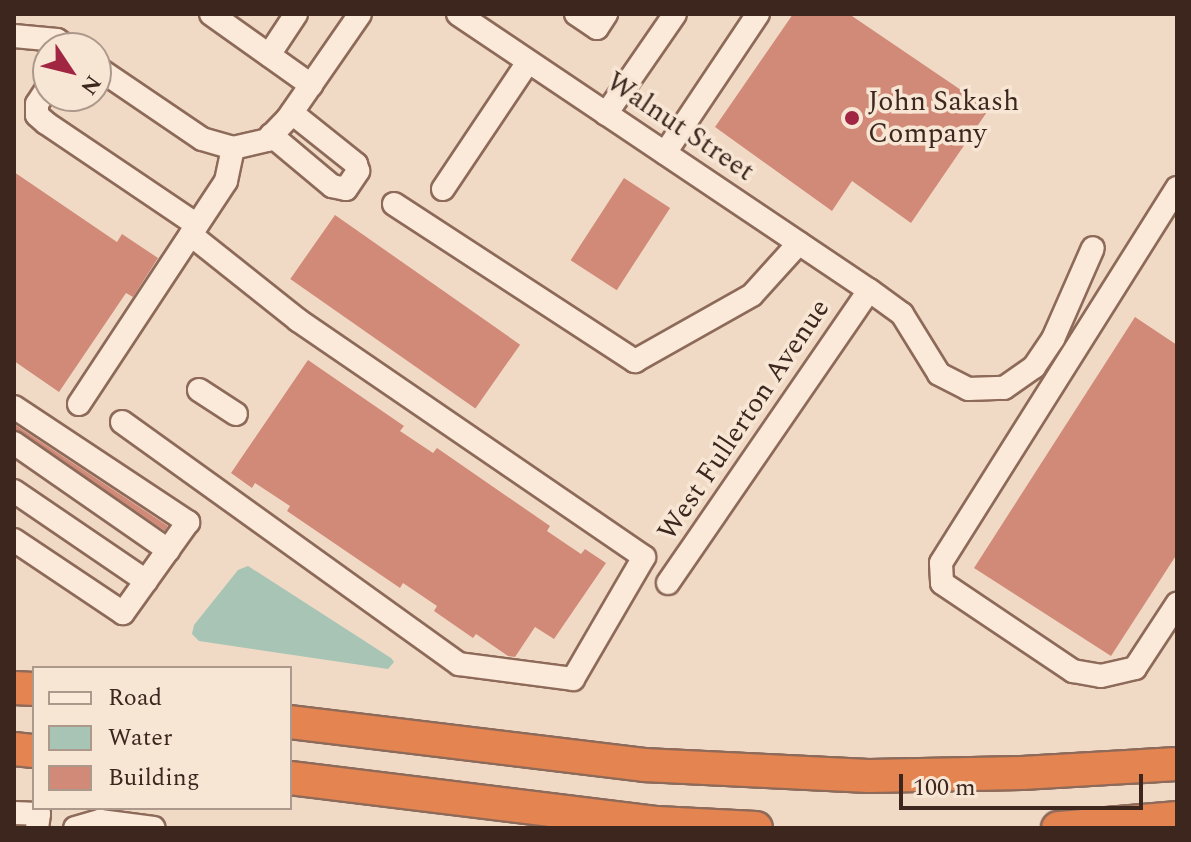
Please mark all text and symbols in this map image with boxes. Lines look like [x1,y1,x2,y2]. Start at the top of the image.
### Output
north arrow [32,32,112,112]
street label: Walnut Street [600,65,760,189]
text: N [72,68,109,102]
place label: John Sakash Company [868,85,1019,151]
marker: John Sakash Company [843,109,861,127]
street label: West Fullerton Avenue [651,293,837,547]
legend [32,666,292,810]
text: Road [108,680,162,716]
text: Water [108,720,172,756]
scale bar [903,758,1147,808]
text: Building [108,760,200,796]
text: 100 m [913,770,976,806]

